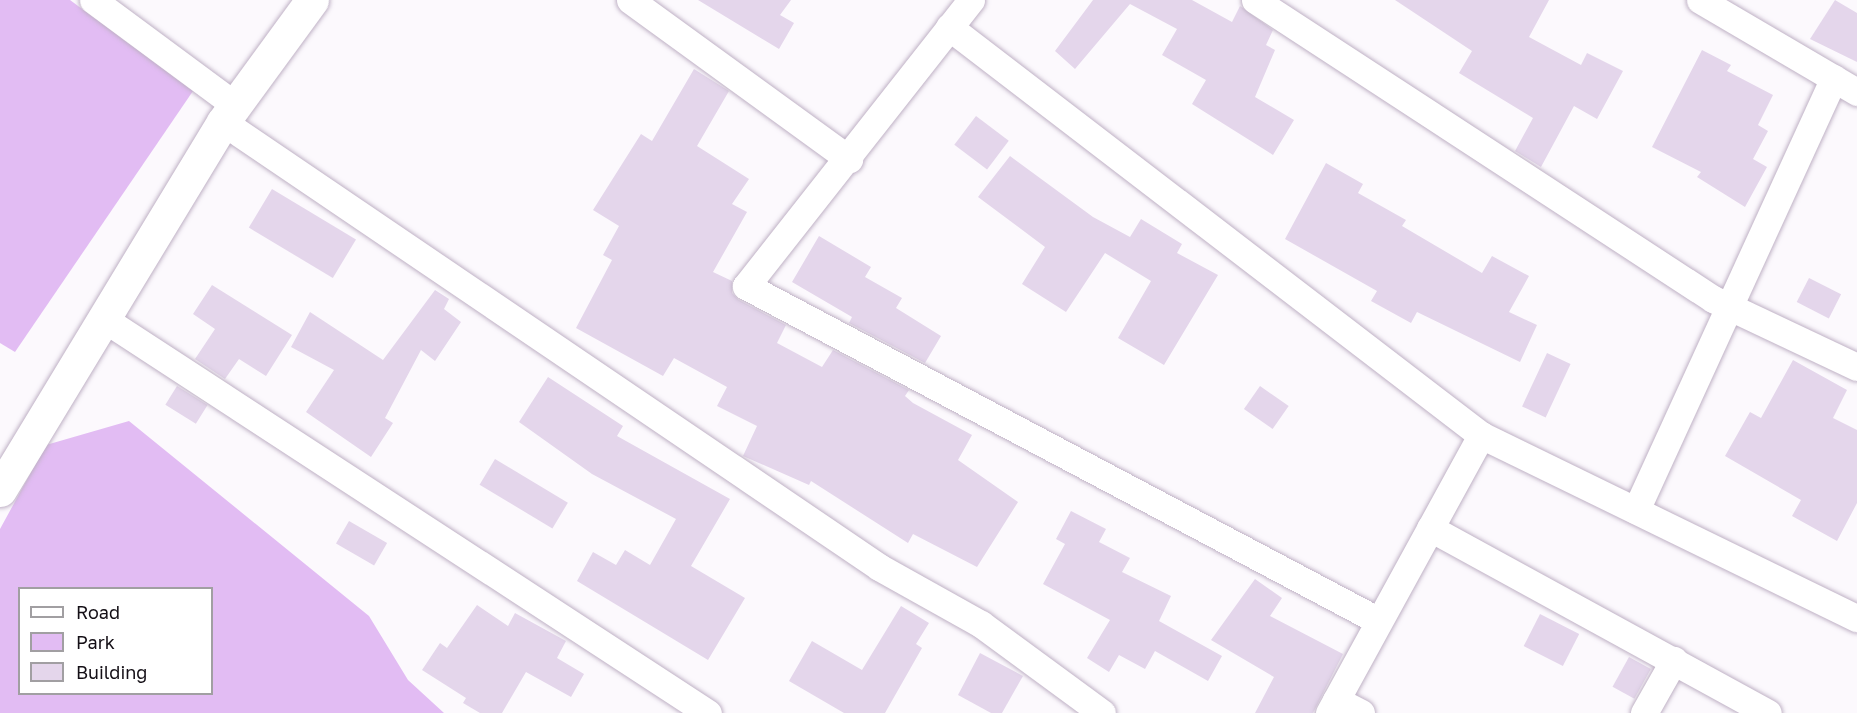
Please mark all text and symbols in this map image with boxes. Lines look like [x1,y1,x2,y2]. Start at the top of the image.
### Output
legend [18,587,213,695]
text: Road [76,601,120,623]
text: Park [76,631,115,653]
text: Building [76,661,147,683]

